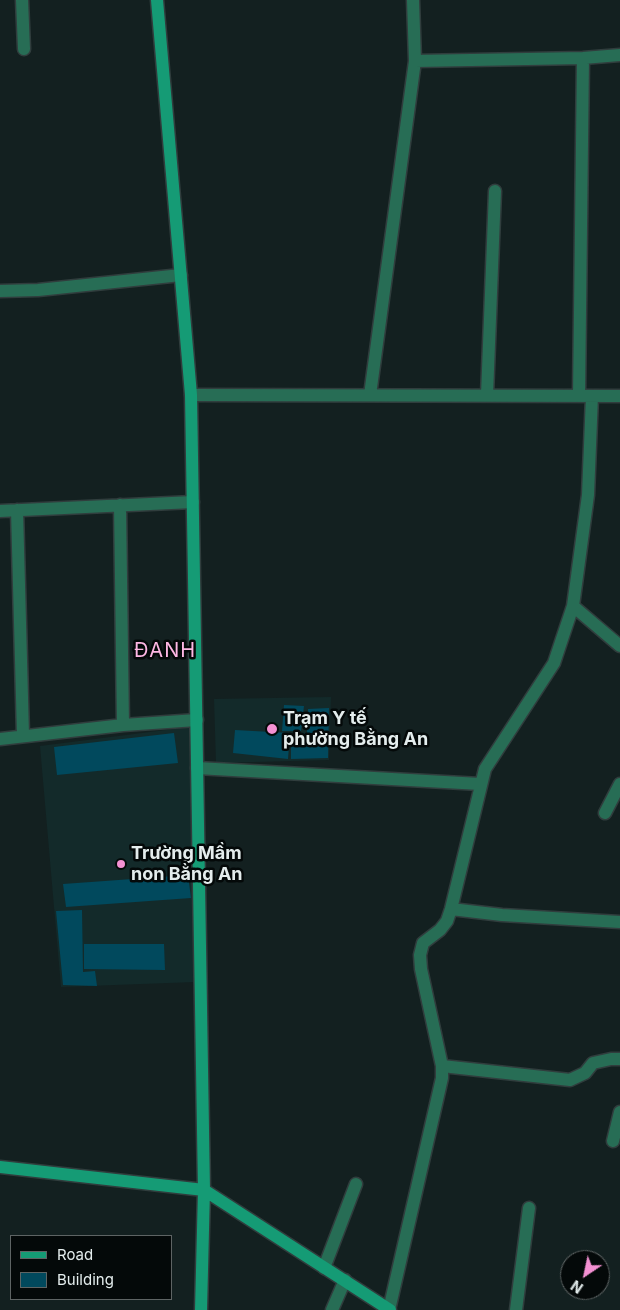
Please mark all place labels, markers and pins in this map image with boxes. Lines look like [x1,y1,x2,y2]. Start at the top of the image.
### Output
place label: Trạm Y tế phường Bằng An [283,708,428,751]
marker: Trạm Y tế phường Bằng An [265,722,279,736]
place label: Trường Mầm non Bằng An [131,843,243,886]
marker: Trường Mầm non Bằng An [115,858,127,870]

